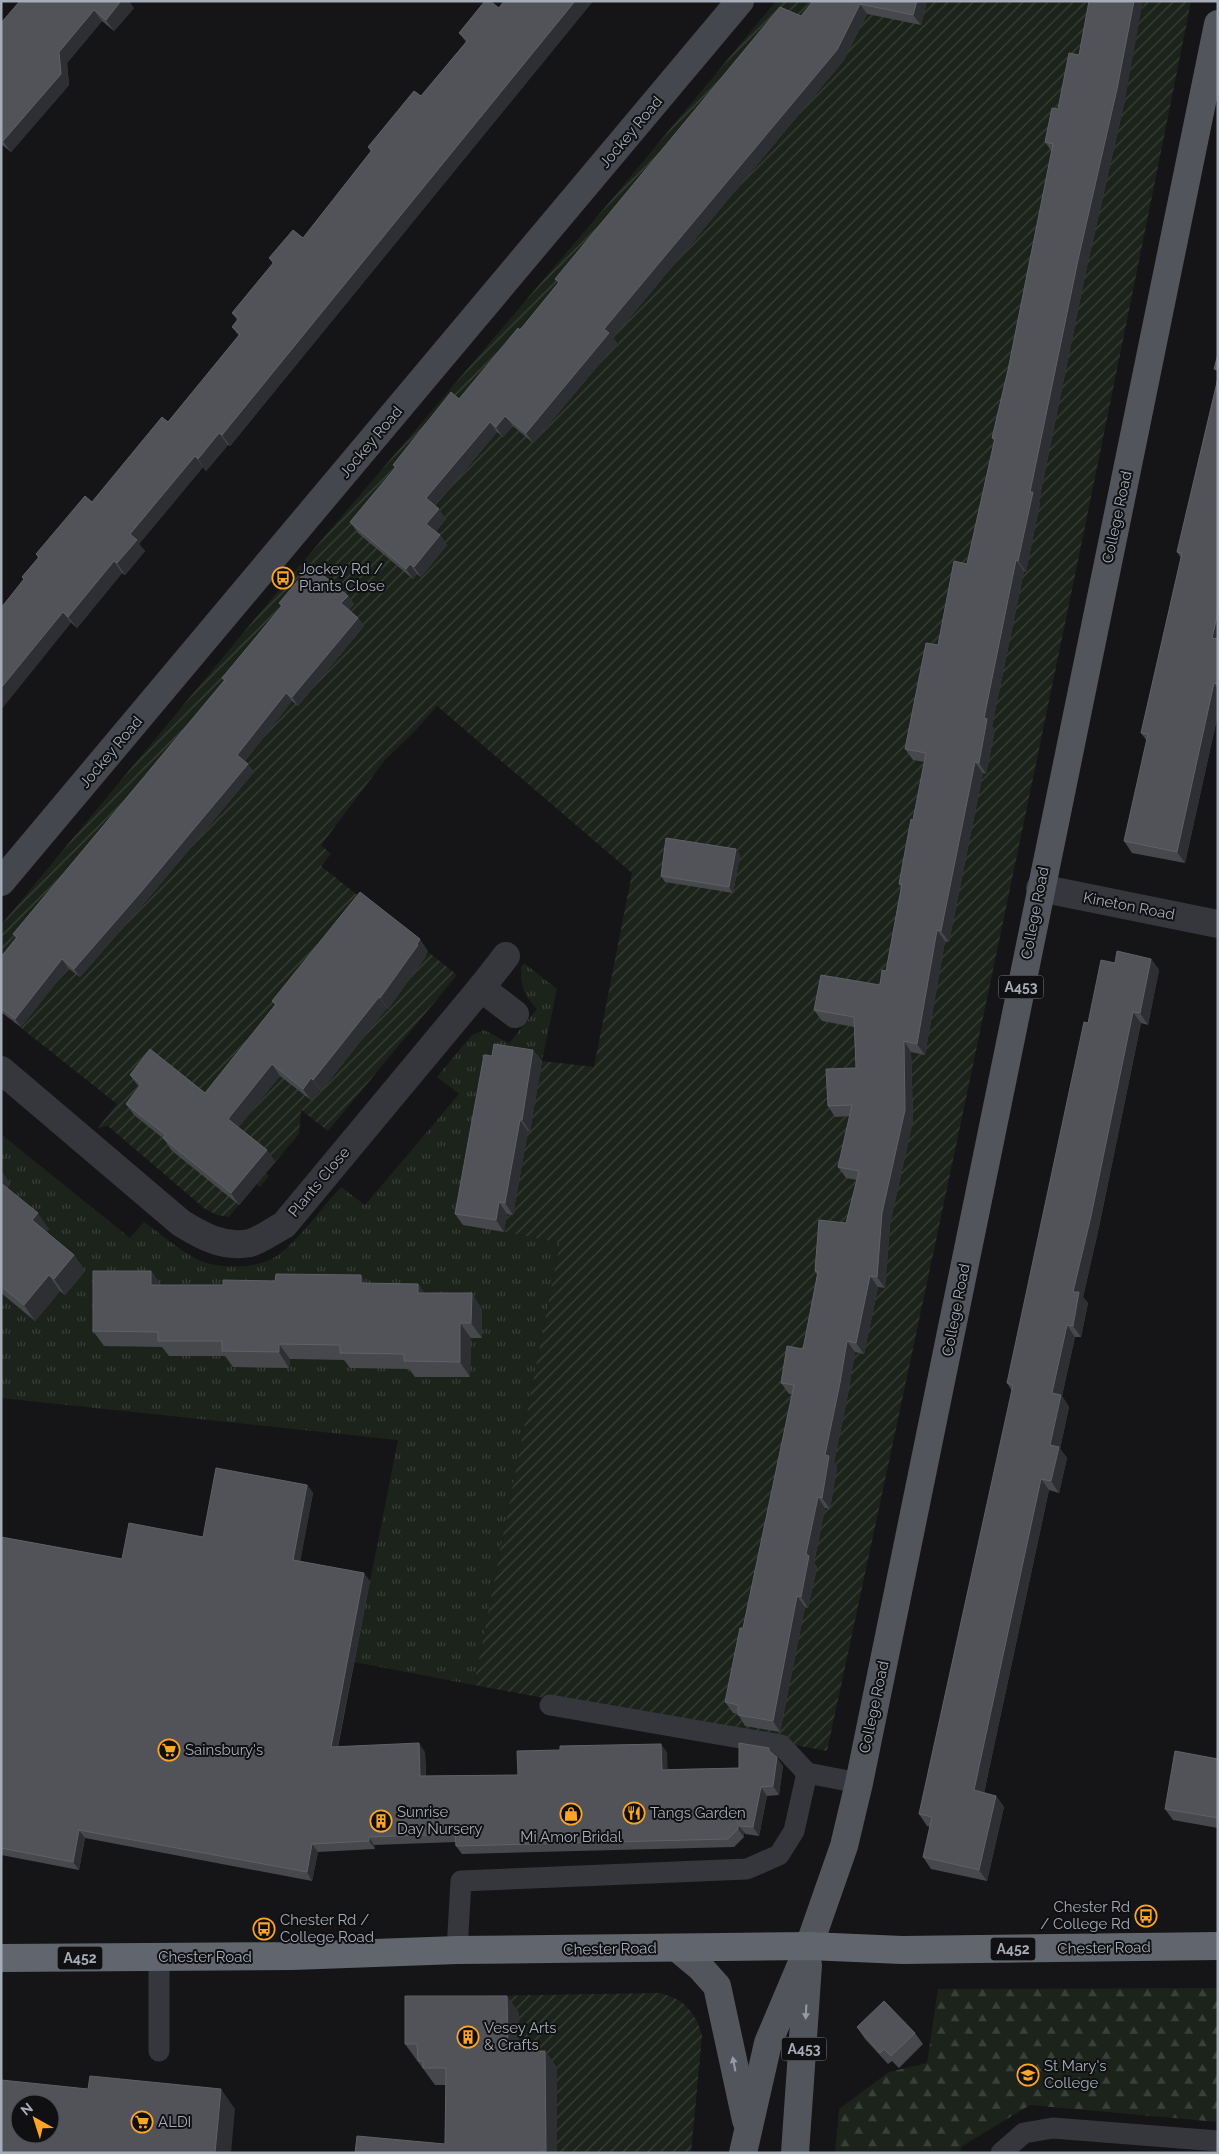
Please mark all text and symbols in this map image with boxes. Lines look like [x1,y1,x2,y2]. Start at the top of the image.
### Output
street label: Jockey Road [596,93,666,171]
street label: Jockey Road [336,403,406,481]
street label: College Road [1098,469,1136,565]
place label: Jockey Rd / Plants Close [299,560,385,595]
bus stop icon: Jockey Rd / Plants Close [271,566,295,590]
street label: Jockey Road [76,713,146,791]
street label: College Road [1017,865,1053,961]
street label: Kineton Road [1082,888,1176,924]
road number: A453 [998,976,1044,999]
street label: Plants Close [285,1143,354,1221]
street label: College Road [938,1262,974,1358]
street label: College Road [855,1659,893,1755]
supermarket icon: Sainsbury's [157,1738,181,1762]
place label: Sainsbury's [185,1741,263,1759]
restaurant icon: Tangs Garden [622,1801,646,1825]
shop icon: Mi Amor Bridal [559,1802,583,1826]
place label: Sunrise Day Nursery [397,1803,482,1838]
place label: Tangs Garden [650,1804,746,1822]
building icon: Sunrise Day Nursery [369,1809,393,1833]
place label: Mi Amor Bridal [520,1828,623,1846]
place label: Chester Rd / College Rd [1040,1898,1130,1933]
bus stop icon: Chester Rd / College Rd [1134,1904,1158,1928]
place label: Chester Rd / College Road [280,1911,374,1946]
bus stop icon: Chester Rd / College Road [252,1917,276,1941]
road number: A452 [990,1938,1036,1960]
street label: Chester Road [1057,1938,1151,1958]
street label: Chester Road [563,1939,657,1959]
road number: A452 [58,1946,102,1970]
street label: Chester Road [158,1948,252,1966]
one-way arrow [801,2004,809,2020]
place label: Vesey Arts & Crafts [484,2019,557,2054]
building icon: Vesey Arts & Crafts [456,2025,480,2049]
road number: A453 [782,2038,826,2060]
one-way arrow [730,2056,738,2071]
place label: St Mary's College [1044,2057,1107,2092]
school or university icon: St Mary's College [1016,2063,1040,2087]
north arrow [10,2094,60,2144]
text: N [18,2099,36,2118]
supermarket icon: ALDI [130,2110,154,2134]
place label: ALDI [158,2113,191,2131]

